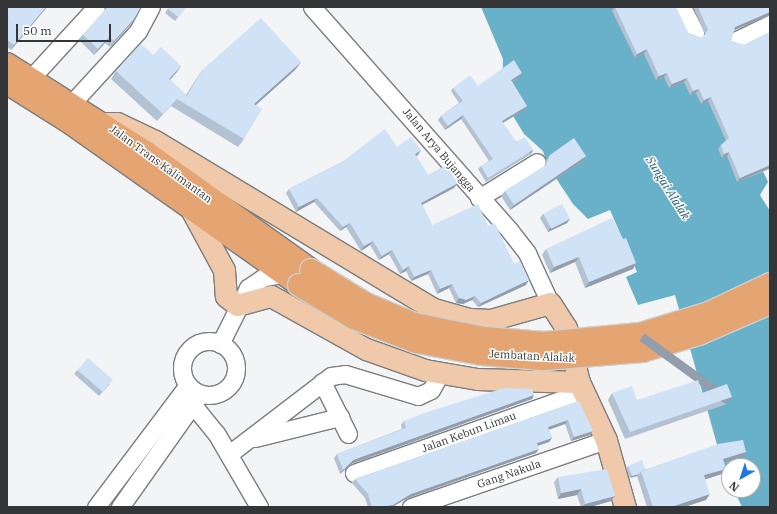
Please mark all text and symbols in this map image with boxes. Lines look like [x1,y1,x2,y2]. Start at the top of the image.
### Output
scale bar [18,16,113,42]
text: 50 m [23,23,52,38]
street label: Jalan Arya Bujangga [400,105,478,195]
street label: Jalan Trans Kalimantan [107,122,215,206]
water label: Sungai Alalak [643,154,693,222]
street label: Jembatan Alalak [489,347,575,365]
street label: Jalan Kebun Limau [420,409,518,455]
street label: Gang Nakula [475,457,543,491]
north arrow [721,458,761,498]
text: N [726,478,742,495]

